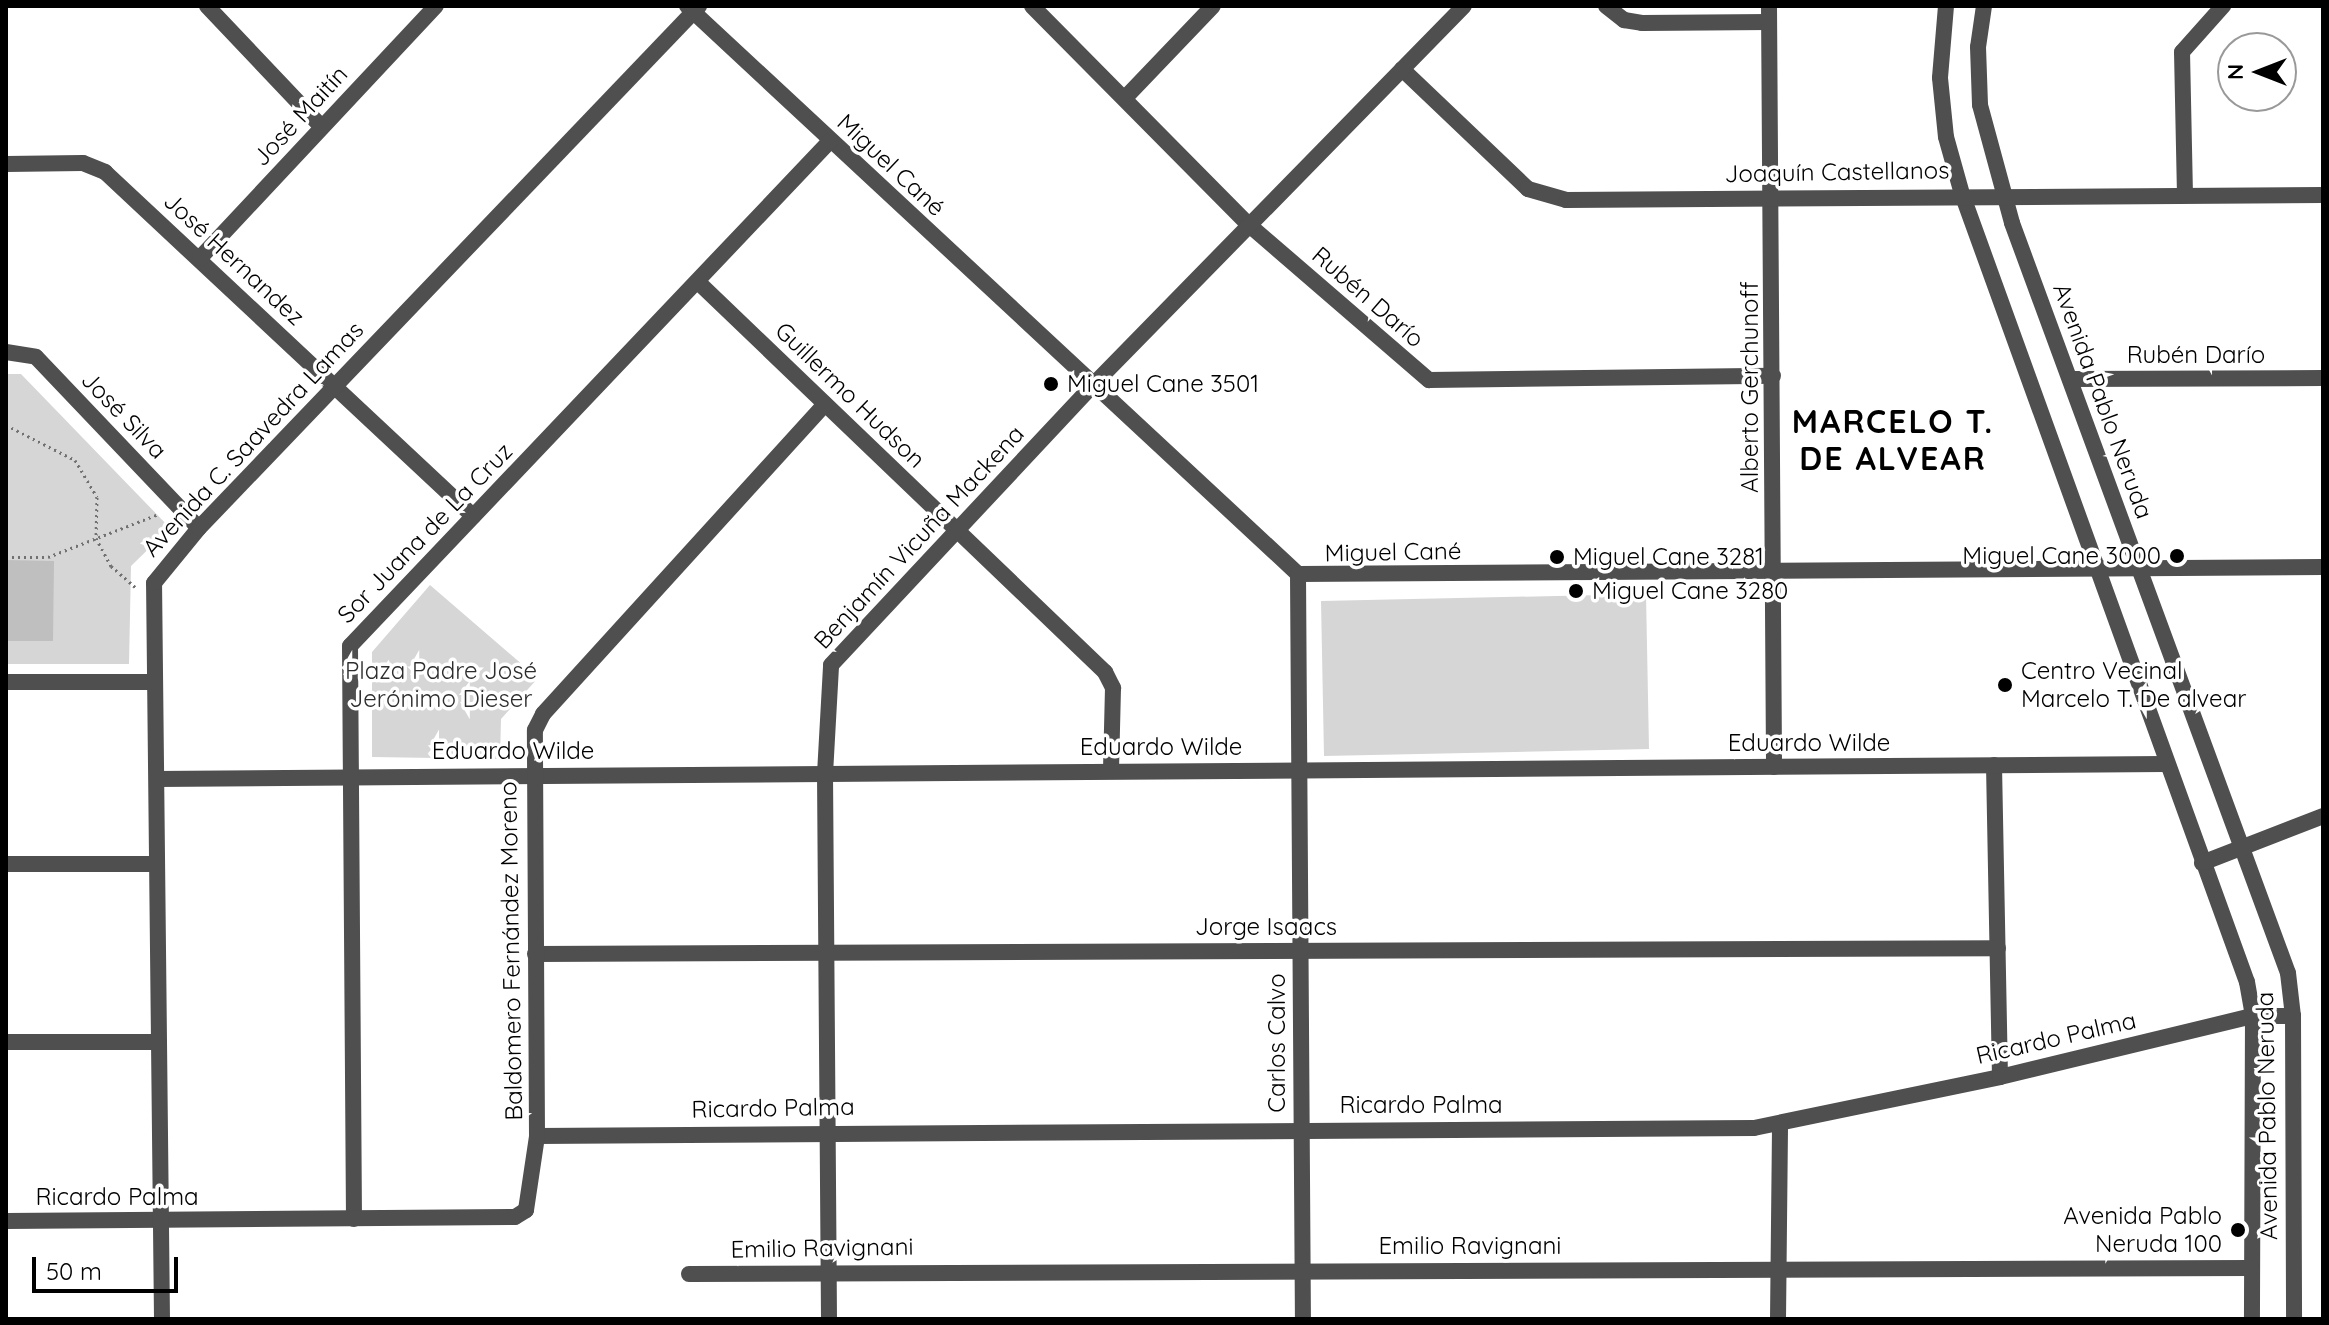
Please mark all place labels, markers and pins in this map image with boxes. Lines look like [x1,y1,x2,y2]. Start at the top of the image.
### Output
place label: Miguel Cane 3501 [1067,370,1259,398]
marker: Miguel Cane 3501 [1042,375,1060,393]
place label: Miguel Cane 3000 [1962,542,2161,570]
place label: Miguel Cane 3281 [1573,543,1764,571]
marker: Miguel Cane 3000 [2168,547,2186,565]
marker: Miguel Cane 3281 [1548,548,1566,566]
place label: Miguel Cane 3280 [1592,577,1788,605]
marker: Miguel Cane 3280 [1567,582,1585,600]
place label: Centro Vecinal Marcelo T. De alvear [2021,657,2246,713]
marker: Centro Vecinal Marcelo T. De alvear [1996,676,2014,694]
place label: Avenida Pablo Neruda 100 [2063,1202,2222,1258]
marker: Avenida Pablo Neruda 100 [2229,1221,2247,1239]

